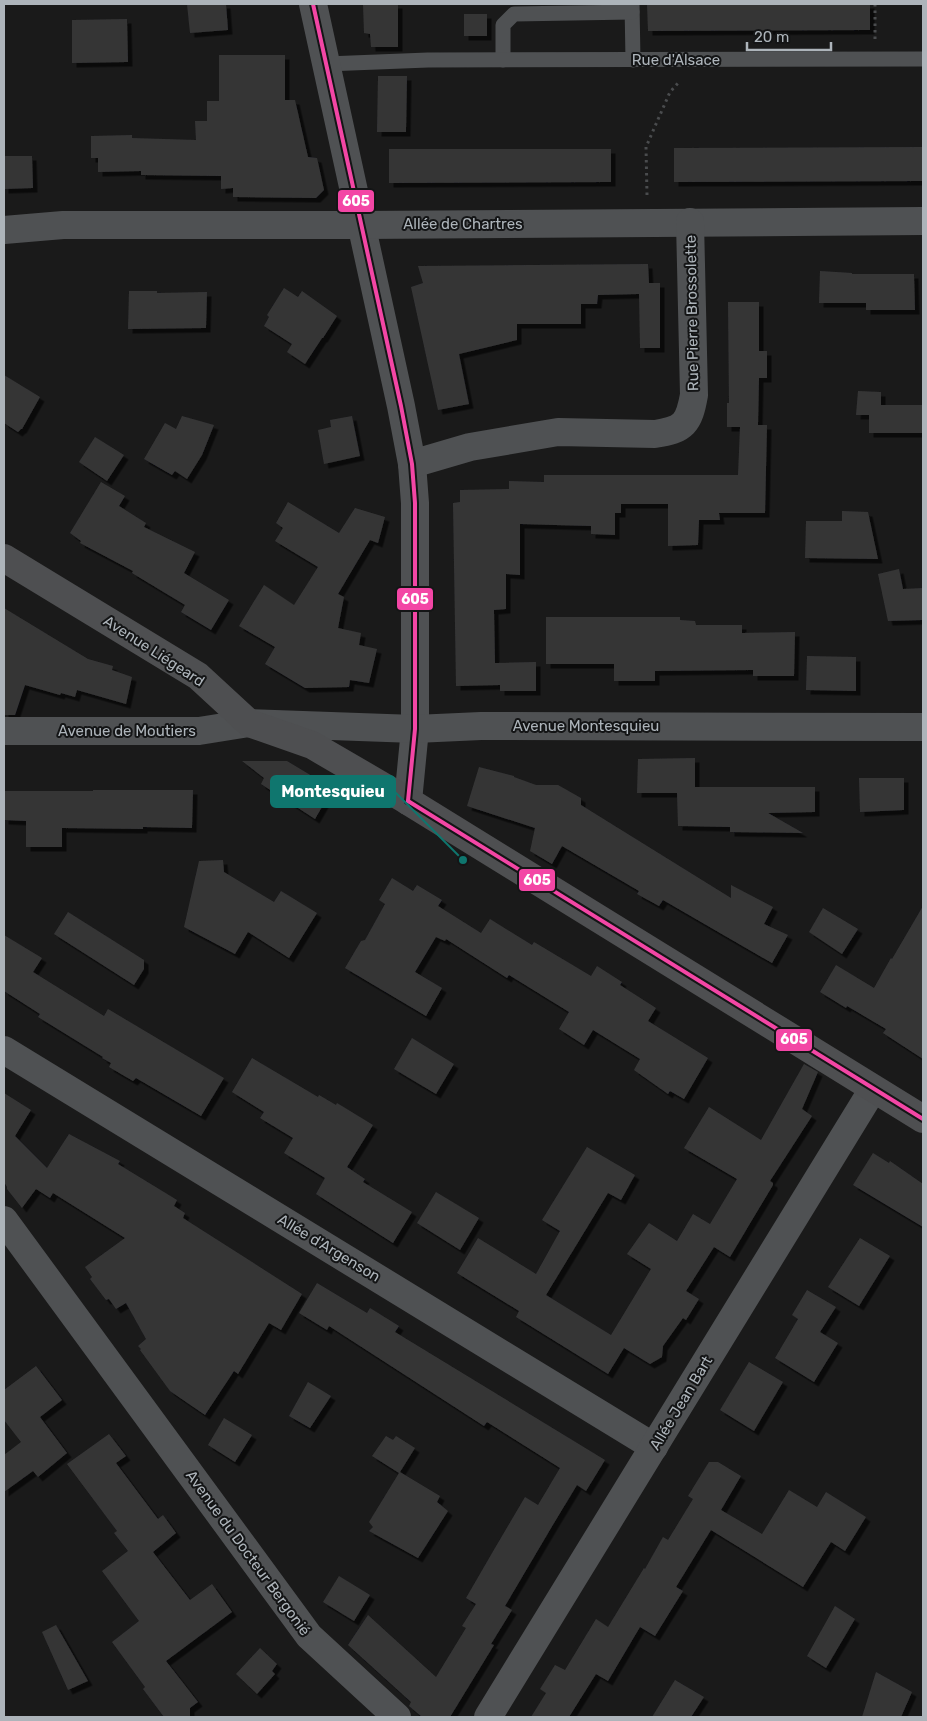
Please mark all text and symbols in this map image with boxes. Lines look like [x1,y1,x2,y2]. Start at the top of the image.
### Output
scale bar [747,20,831,52]
text: 20 m [754,28,789,46]
street label: Rue d'Alsace [632,51,720,69]
line badge: 605 [337,189,375,213]
text: 605 [342,193,370,210]
street label: Allée de Chartres [403,215,523,233]
street label: Rue Pierre Brossolette [682,235,702,391]
line badge: 605 [396,587,434,611]
text: 605 [401,591,429,608]
street label: Avenue Liégeard [100,612,208,690]
street label: Avenue Montesquieu [513,717,659,735]
street label: Avenue de Moutiers [58,722,196,740]
callout: Montesquieu [271,776,395,807]
text: Montesquieu [281,782,385,801]
line badge: 605 [518,868,556,892]
text: 605 [523,872,551,889]
line badge: 605 [775,1028,813,1052]
text: 605 [780,1031,808,1048]
street label: Allée d'Argenson [274,1210,384,1286]
street label: Allée Jean Bart [646,1353,716,1453]
street label: Avenue du Docteur Bergonié [182,1467,314,1639]

